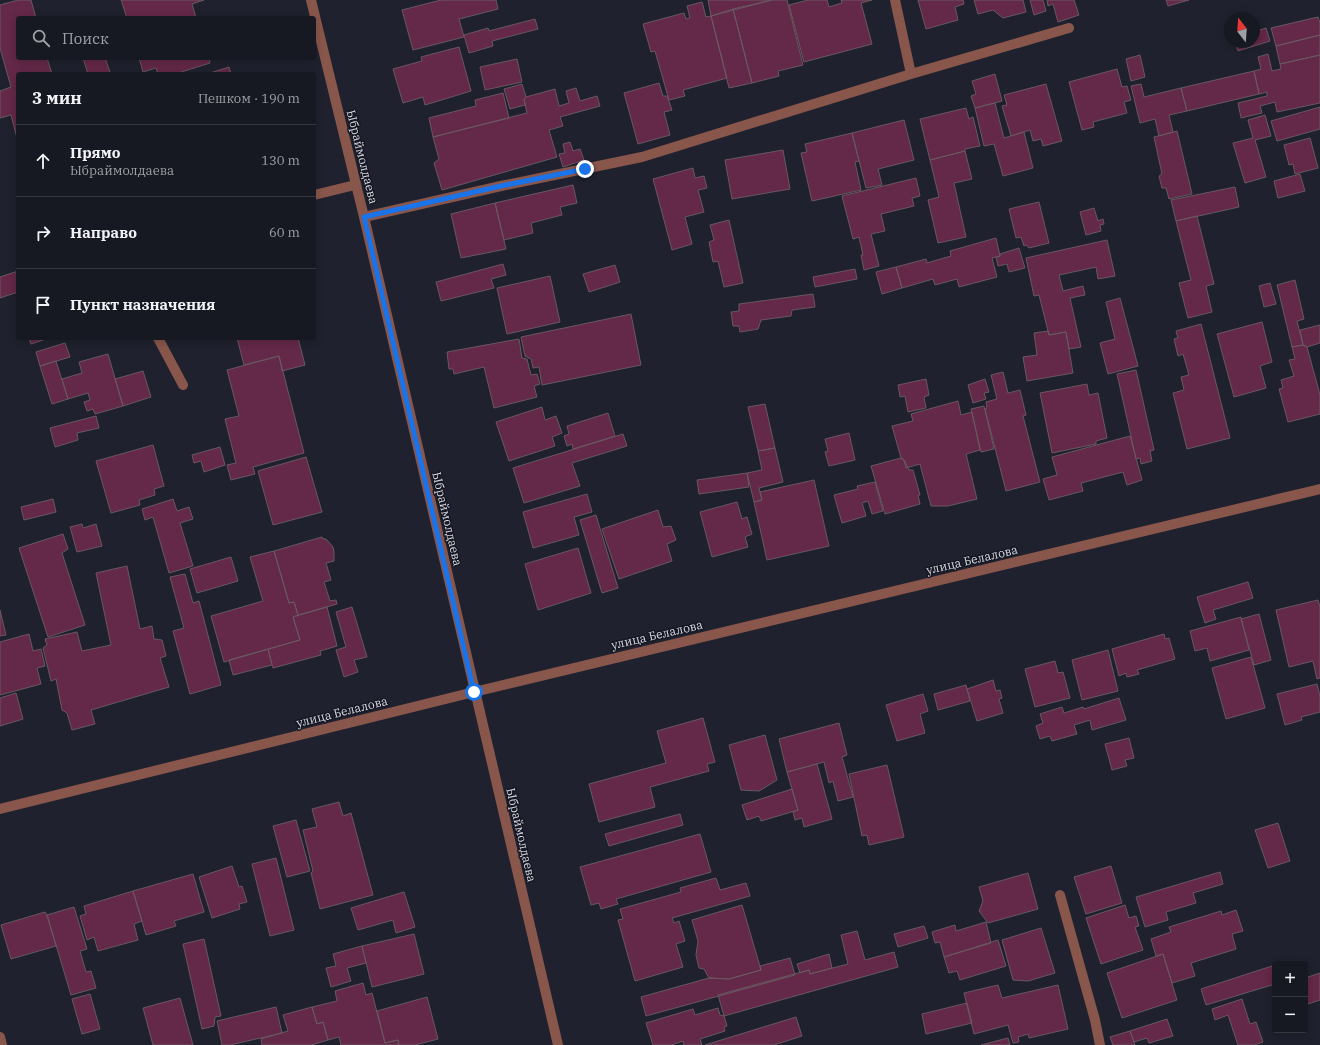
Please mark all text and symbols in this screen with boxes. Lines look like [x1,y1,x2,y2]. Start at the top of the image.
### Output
north arrow [1224,12,1260,48]
search box [16,16,316,60]
icon: search [30,27,52,49]
text: Поиск [62,29,109,48]
text: 3 мин [32,87,82,109]
text: Пешком · 190 m [198,90,300,107]
street label: Ыбраймолдаева [344,108,381,206]
text: Прямо [70,143,121,162]
icon: ahead [32,150,54,172]
text: 130 m [261,152,300,169]
route end [576,160,594,178]
text: Ыбраймолдаева [70,162,174,179]
icon: right [32,222,54,244]
text: Направо [70,223,137,242]
text: 60 m [269,224,300,241]
icon: arrive [32,294,54,316]
text: Пункт назначения [70,295,216,314]
street label: Ыбраймолдаева [429,470,466,568]
street label: улица Белалова [925,542,1020,577]
street label: улица Белалова [610,617,705,652]
route start [465,683,483,701]
street label: улица Белалова [295,693,389,730]
street label: Ыбраймолдаева [503,786,540,884]
map controls [1272,961,1308,1033]
button: + [1272,961,1308,997]
button: − [1272,997,1308,1033]

